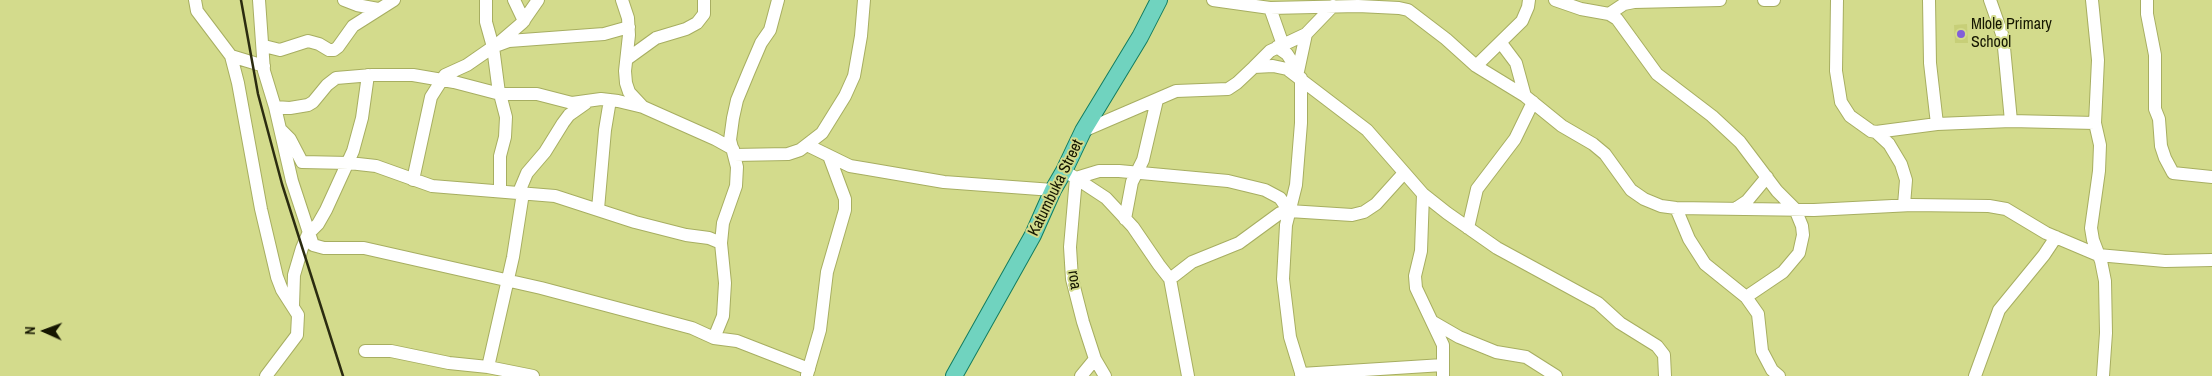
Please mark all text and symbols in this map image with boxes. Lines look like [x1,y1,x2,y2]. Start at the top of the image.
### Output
place label: Mlole Primary School [1971,15,2052,53]
marker: Mlole Primary School [1955,28,1967,40]
street label: Katumbuka Street [1024,137,1088,239]
street label: roa [1063,269,1085,291]
north arrow [20,306,70,356]
text: N [21,326,39,335]

